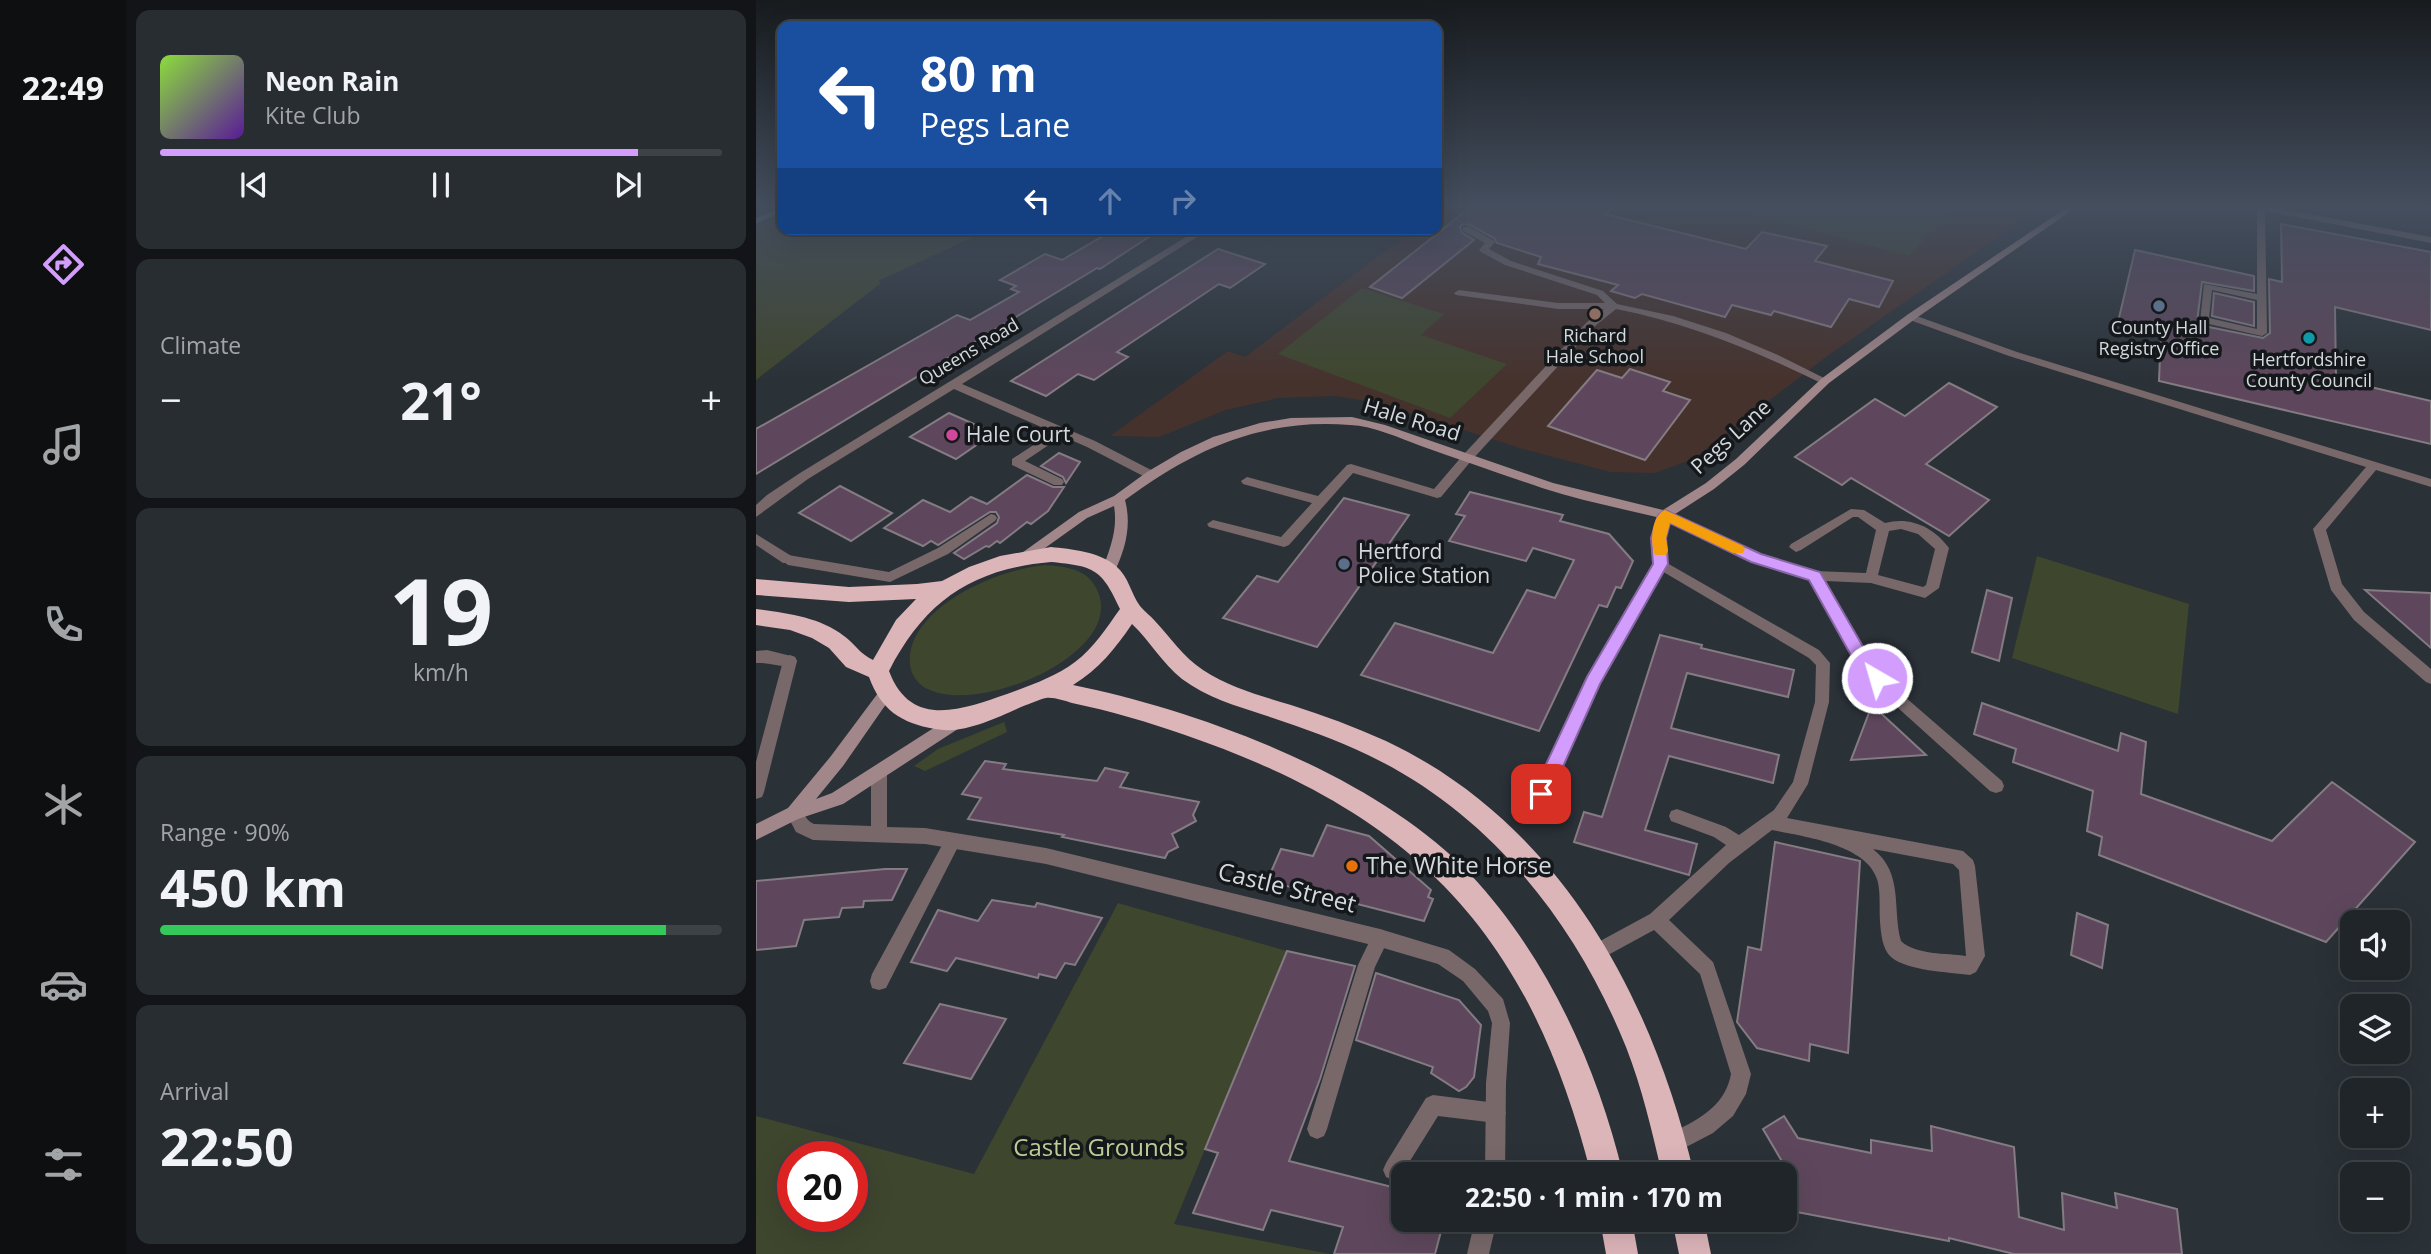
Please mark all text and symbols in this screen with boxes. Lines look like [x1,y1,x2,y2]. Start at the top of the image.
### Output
text: 80 m [920,40,1037,106]
icon: left [805,49,896,140]
text: Neon Rain [265,63,399,99]
text: 22:49 [22,66,104,109]
text: Kite Club [265,99,360,131]
text: Pegs Lane [920,103,1070,146]
icon: previous [235,166,273,204]
icon: pause [422,166,460,204]
icon: next [609,166,647,204]
icon: left [1018,182,1056,220]
icon: ahead [1091,182,1129,220]
icon: right [1164,182,1202,220]
icon: directions [39,240,88,289]
marker: County Hall Registry Office [2151,298,2167,314]
marker: Richard Hale School [1587,306,1603,322]
street label: Queens Road [914,312,1023,390]
place label: County Hall Registry Office [2099,315,2219,360]
place label: Richard Hale School [1546,323,1644,368]
text: Climate [160,329,241,361]
marker: Hertfordshire County Council [2301,330,2317,346]
place label: Hertfordshire County Council [2246,347,2372,392]
text: 21° [400,364,482,435]
text: − [160,373,182,425]
text: + [700,373,722,425]
street label: Hale Road [1360,391,1464,447]
street label: Pegs Lane [1684,393,1776,480]
icon: music [39,420,88,469]
place label: Hale Court [966,420,1071,448]
marker: Hale Court [944,427,960,443]
place label: Hertford Police Station [1358,537,1490,589]
text: 19 [389,548,493,672]
marker: Hertford Police Station [1336,556,1352,572]
icon: phone [39,600,88,649]
position arrow [1840,641,1914,715]
text: km/h [413,656,469,688]
pin [1511,764,1571,824]
icon: arrive [1522,775,1560,813]
icon: climate [39,780,88,829]
text: Range · 90% [160,816,290,848]
place label: The White Horse [1366,848,1552,881]
text: 450 km [160,851,346,922]
street label: Castle Street [1215,853,1360,920]
marker: The White Horse [1344,858,1360,874]
map controls [2340,910,2410,1232]
button: sound [2340,910,2410,980]
icon: car [39,960,88,1009]
button: layers [2340,994,2410,1064]
text: Arrival [160,1075,229,1107]
button: + [2340,1078,2410,1148]
text: 22:50 [160,1110,294,1181]
park label: Castle Grounds [1013,1130,1185,1163]
icon: filters [39,1140,88,1189]
speed limit sign: 20 [777,1141,868,1232]
button: − [2340,1162,2410,1232]
text: 22:50 · 1 min · 170 m [1465,1179,1723,1215]

